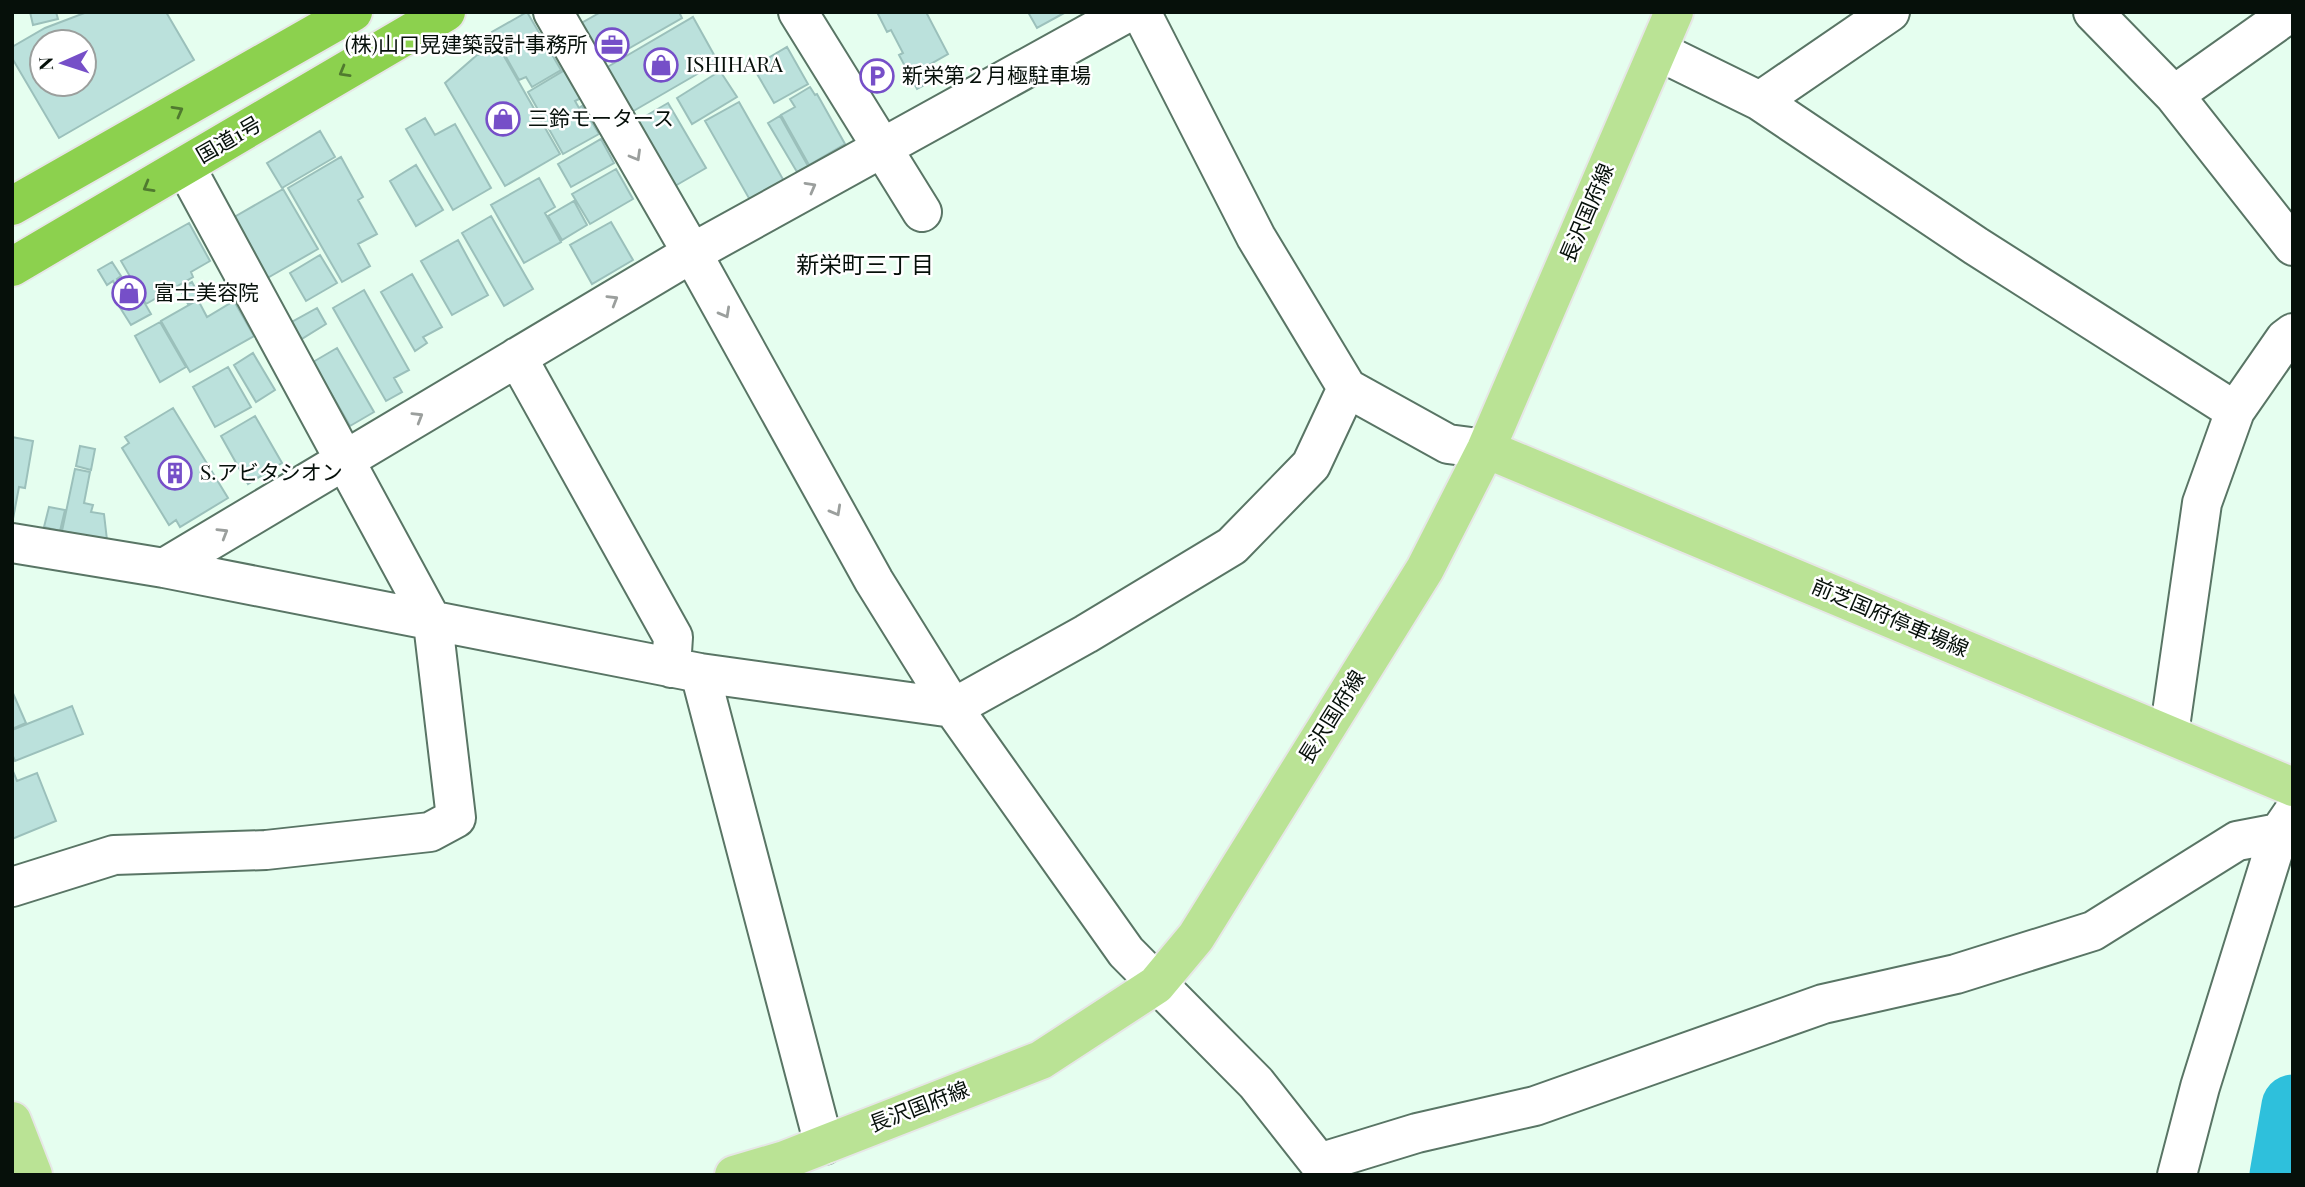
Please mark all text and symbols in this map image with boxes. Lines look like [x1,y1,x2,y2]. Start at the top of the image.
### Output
office icon: (株)山口晃建築設計事務所 [593,26,631,64]
north arrow [28,28,98,98]
place label: (株)山口晃建築設計事務所 [345,29,588,57]
shop icon: ISHIHARA [642,46,680,84]
place label: ISHIHARA [686,49,784,77]
text: N [32,56,58,71]
parking icon: 新栄第２月極駐車場 [858,57,896,95]
place label: 新栄第２月極駐車場 [902,60,1091,88]
one-way arrow [339,63,352,76]
shop icon: 三鈴モータース [484,100,522,138]
place label: 三鈴モータース [528,103,674,131]
one-way arrow [170,106,183,119]
street label: 国道1号 [190,108,266,168]
one-way arrow [628,149,641,162]
street label: 長沢国府線 [1552,158,1619,266]
one-way arrow [143,179,156,192]
one-way arrow [803,182,816,195]
district label: 新栄町三丁目 [796,248,934,279]
shop icon: 富士美容院 [110,274,148,312]
place label: 富士美容院 [154,277,259,305]
one-way arrow [606,295,619,308]
one-way arrow [717,305,730,318]
one-way arrow [410,412,423,425]
building icon: S.アビタシオン [156,454,194,492]
place label: S.アビタシオン [200,457,343,485]
one-way arrow [828,504,841,517]
one-way arrow [215,529,228,542]
street label: 前芝国府停車場線 [1808,570,1974,662]
street label: 長沢国府線 [1291,664,1370,768]
street label: 長沢国府線 [864,1073,972,1137]

